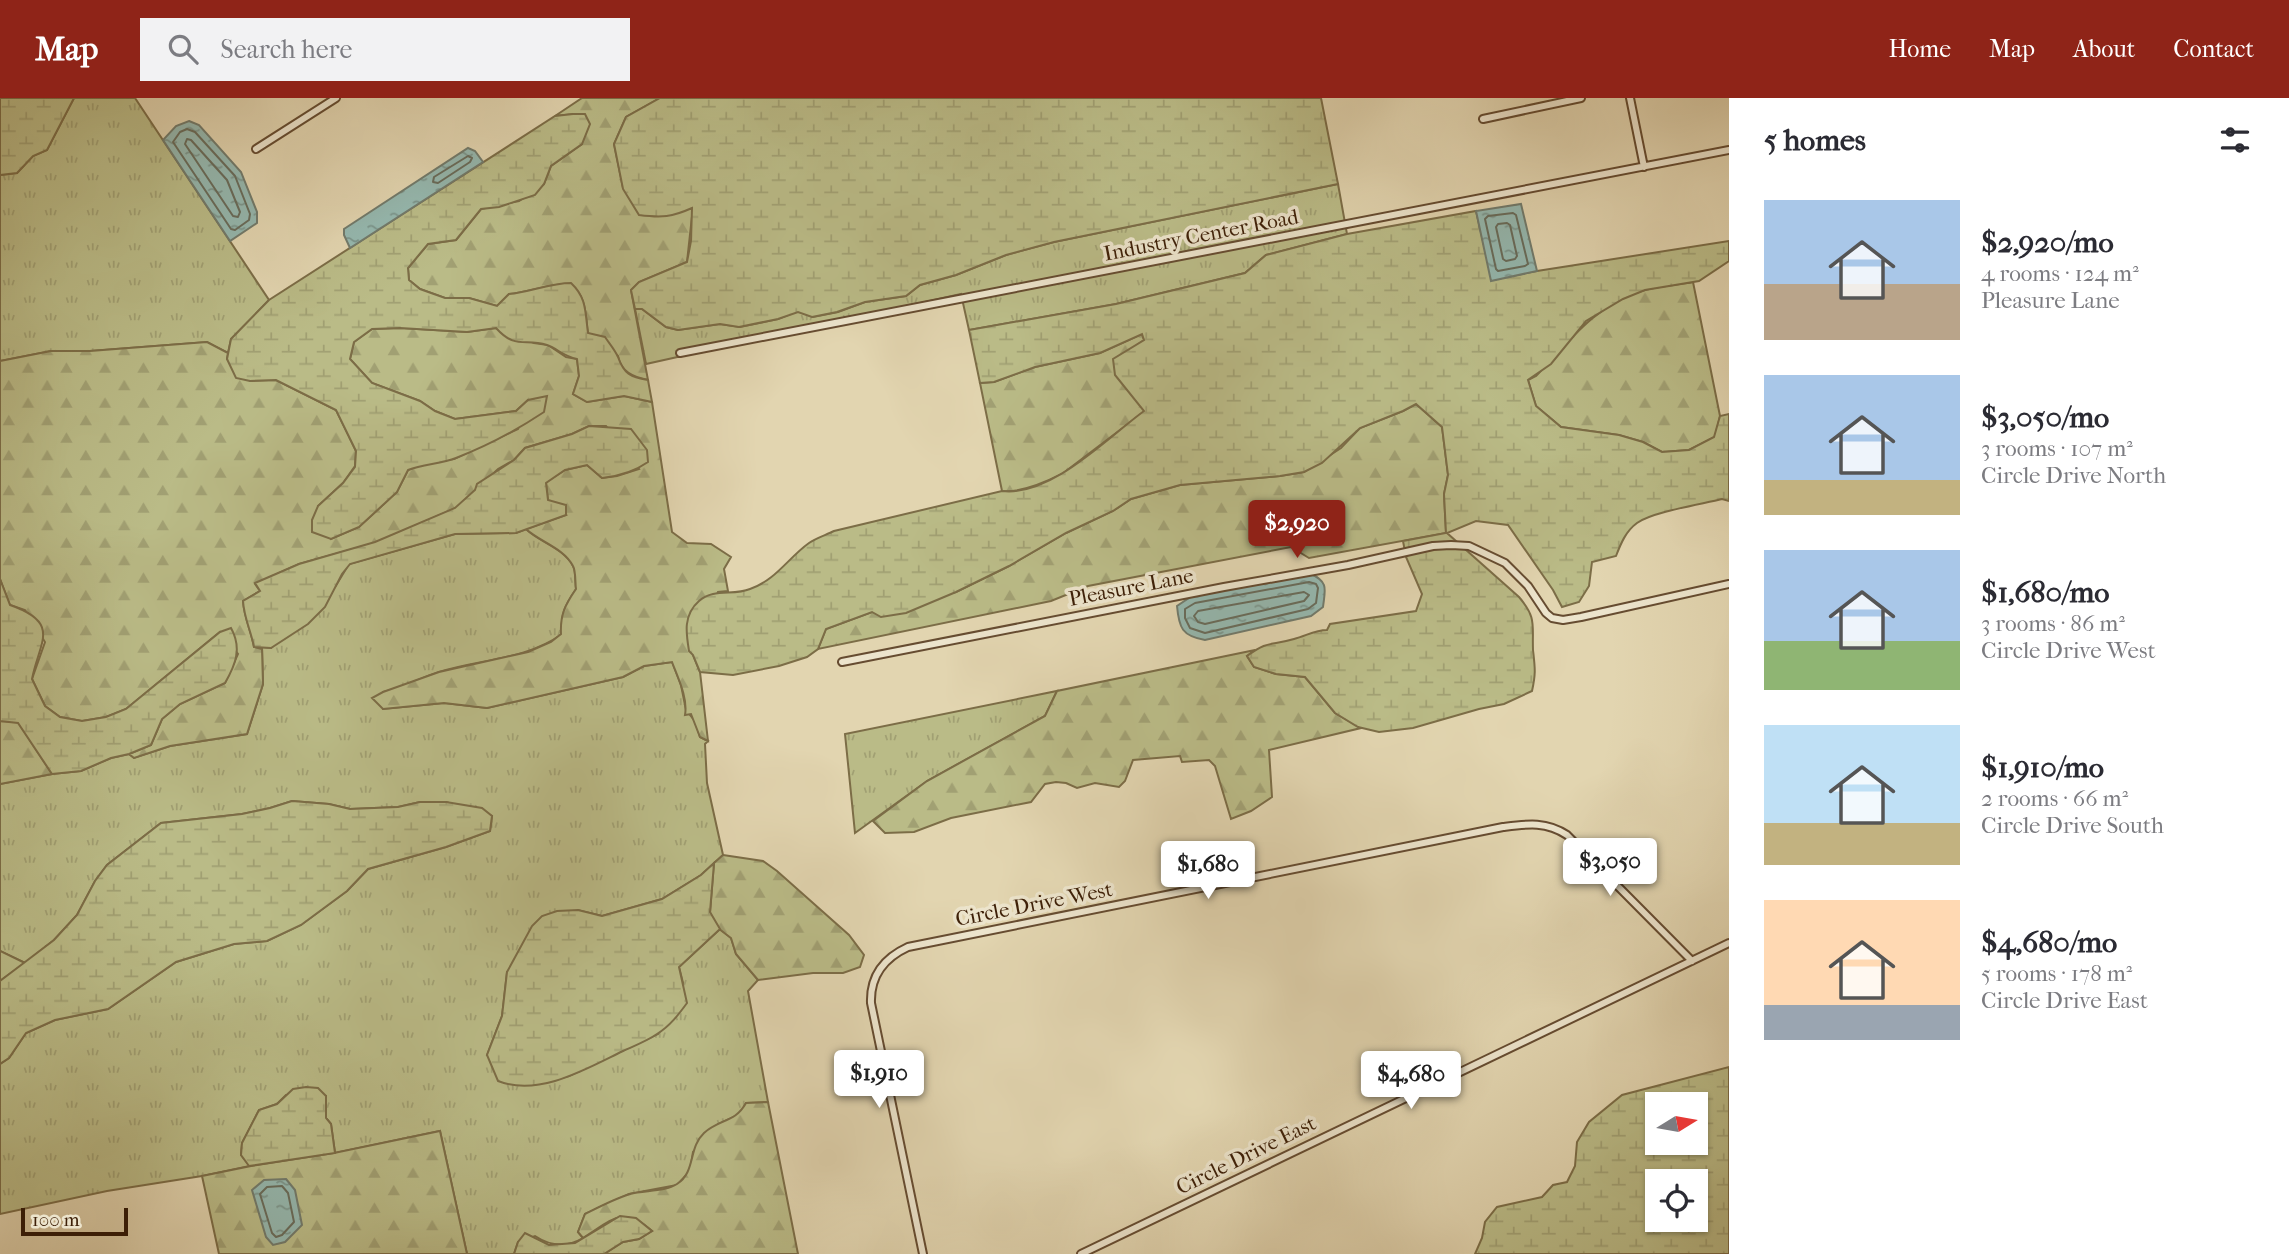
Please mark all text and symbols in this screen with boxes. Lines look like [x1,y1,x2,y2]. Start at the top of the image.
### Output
search box [140,18,630,81]
text: Map [35,30,98,69]
icon: search [164,30,202,68]
text: Search here [220,34,352,65]
text: Home [1889,35,1951,63]
text: Map [1989,35,2035,63]
text: About [2073,35,2135,63]
text: Contact [2173,35,2254,63]
icon: filters [2216,121,2254,159]
text: 5 homes [1764,123,1866,158]
street label: Industry Center Road [1102,204,1301,266]
text: $2,920/mo [1981,225,2114,260]
icon: home [1820,228,1904,312]
text: 4 rooms · 124 m² [1981,260,2139,287]
text: Pleasure Lane [1981,287,2120,314]
text: $3,050/mo [1981,400,2109,435]
icon: home [1820,403,1904,487]
text: 3 rooms · 107 m² [1981,435,2133,462]
text: Circle Drive North [1981,462,2166,489]
pin: $2,920 [1240,500,1354,560]
text: $2,920 [1264,509,1330,536]
street label: Pleasure Lane [1067,563,1195,611]
text: $1,680/mo [1981,575,2109,610]
icon: home [1820,578,1904,662]
text: 3 rooms · 86 m² [1981,610,2125,637]
text: Circle Drive West [1981,637,2156,664]
text: $1,910/mo [1981,750,2104,785]
icon: home [1820,753,1904,837]
text: 2 rooms · 66 m² [1981,785,2128,812]
text: Circle Drive South [1981,812,2164,839]
pin: $3,050 [1553,838,1667,898]
pin: $1,680 [1151,842,1265,901]
text: $3,050 [1579,847,1641,874]
text: $1,680 [1177,850,1239,877]
street label: Circle Drive West [953,877,1115,931]
text: $4,680/mo [1981,925,2117,960]
icon: home [1820,928,1904,1012]
text: 5 rooms · 178 m² [1981,960,2132,987]
text: Circle Drive East [1981,987,2148,1014]
pin: $1,910 [822,1051,936,1110]
pin: $4,680 [1354,1052,1468,1111]
text: $1,910 [850,1059,908,1086]
text: $4,680 [1377,1060,1445,1087]
north arrow [1645,1092,1708,1155]
map controls [1645,1092,1708,1232]
street label: Circle Drive East [1172,1111,1320,1199]
button: locate [1645,1169,1708,1232]
scale bar [21,1205,128,1237]
text: 100 m [32,1209,80,1231]

